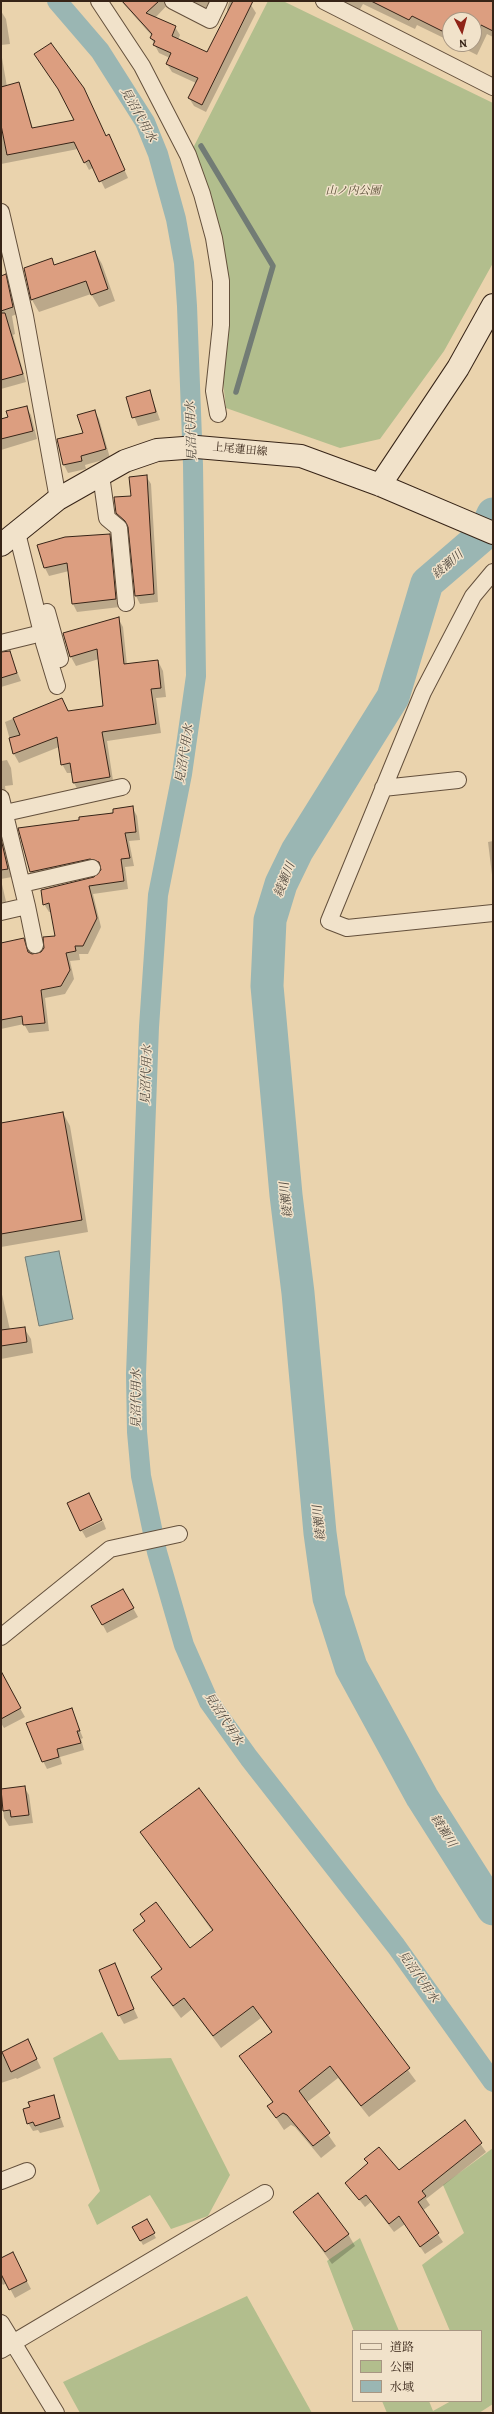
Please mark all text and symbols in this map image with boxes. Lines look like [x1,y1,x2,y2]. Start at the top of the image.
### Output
north arrow [442,12,482,52]
text: N [458,36,468,51]
water label: 見沼代用水 [117,85,159,145]
park label: 山ノ内公園 [326,184,380,198]
water label: 見沼代用水 [184,401,200,461]
street label: 上尾蓮田線 [212,441,268,459]
water label: 綾瀬川 [430,548,466,582]
water label: 見沼代用水 [173,723,197,785]
water label: 綾瀬川 [272,861,298,899]
water label: 見沼代用水 [139,1045,155,1105]
water label: 綾瀬川 [278,1181,296,1219]
water label: 見沼代用水 [130,1369,144,1429]
water label: 綾瀬川 [311,1504,329,1542]
water label: 見沼代用水 [201,1690,245,1748]
water label: 綾瀬川 [427,1812,459,1850]
water label: 見沼代用水 [395,1948,441,2006]
legend [352,2330,482,2402]
text: 道路 [390,2339,414,2355]
text: 公園 [390,2359,414,2375]
text: 水域 [390,2379,414,2395]

